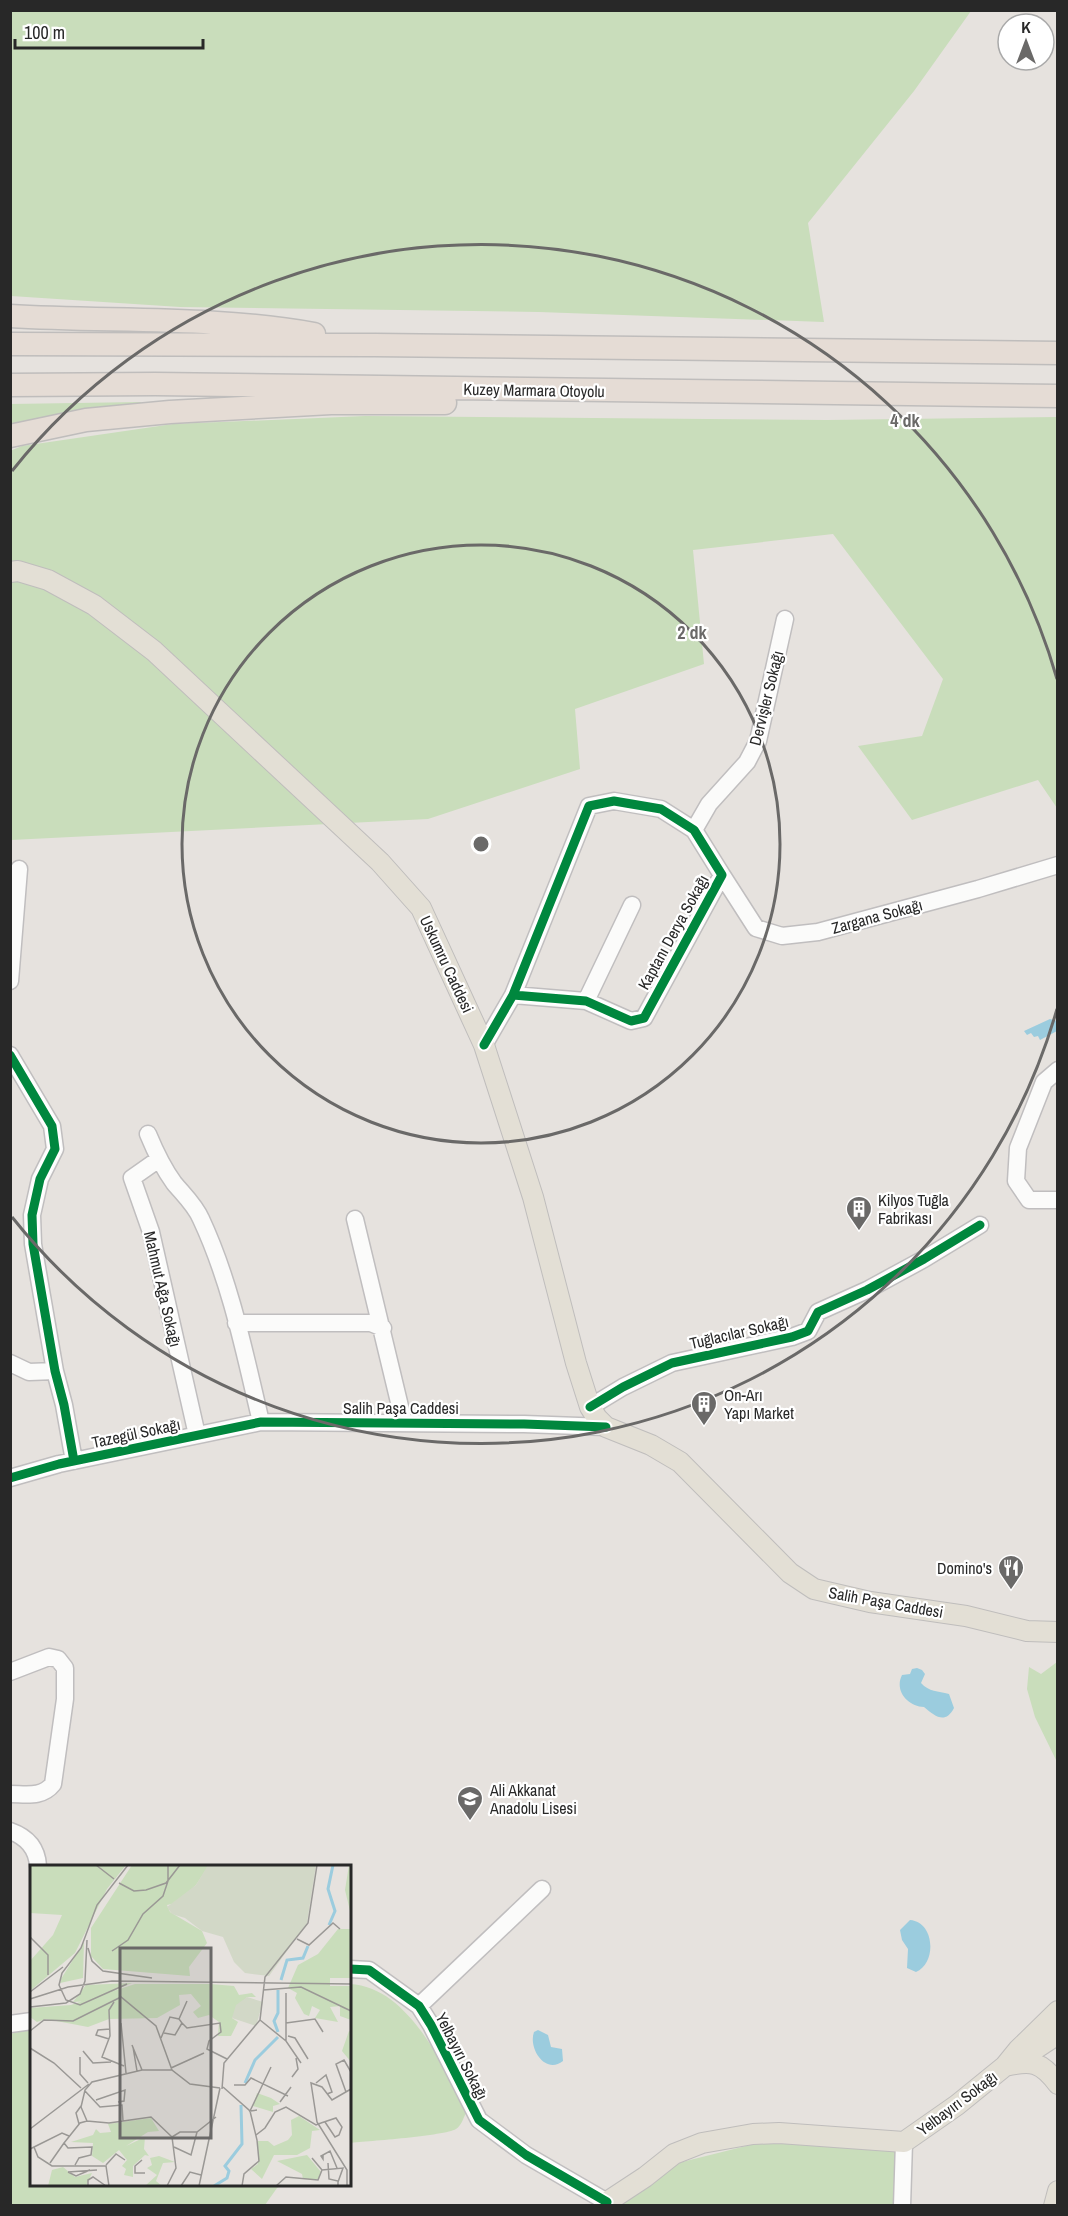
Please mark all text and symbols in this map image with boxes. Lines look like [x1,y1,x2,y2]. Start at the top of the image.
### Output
scale bar [15,12,202,50]
north arrow [996,12,1056,72]
text: K [1021,16,1031,38]
text: 100 m [24,20,65,45]
street label: Kuzey Marmara Otoyolu [463,378,605,402]
text: 4 dk [890,408,921,433]
text: 2 dk [677,620,708,645]
street label: Dervişler Sokağı [744,648,788,748]
centre of rings [471,834,491,854]
street label: Kaptanı Derya Sokağı [632,871,714,993]
street label: Zargana Sokağı [829,893,925,939]
street label: Uskumru Caddesi [415,912,479,1016]
place label: Kilyos Tuğla Fabrikası [878,1189,950,1229]
building icon: Kilyos Tuğla Fabrikası [844,1194,874,1232]
street label: Mahmut Ağa Sokağı [139,1229,187,1349]
street label: Tuğlacılar Sokağı [687,1310,791,1354]
place label: On-Arı Yapı Market [724,1384,794,1424]
building icon: On-Arı Yapı Market [689,1389,719,1427]
street label: Salih Paşa Caddesi [343,1397,459,1419]
street label: Tazegül Sokağı [90,1413,182,1453]
restaurant icon: Domino's [996,1553,1026,1591]
place label: Domino's [937,1557,992,1579]
street label: Salih Paşa Caddesi [827,1581,945,1623]
place label: Ali Akkanat Anadolu Lisesi [489,1779,577,1819]
school or university icon: Ali Akkanat Anadolu Lisesi [455,1784,485,1822]
inset map [30,1865,351,2186]
street label: Yelbayırı Sokağı [431,2009,493,2103]
street label: Yelbayırı Sokağı [912,2066,1002,2140]

